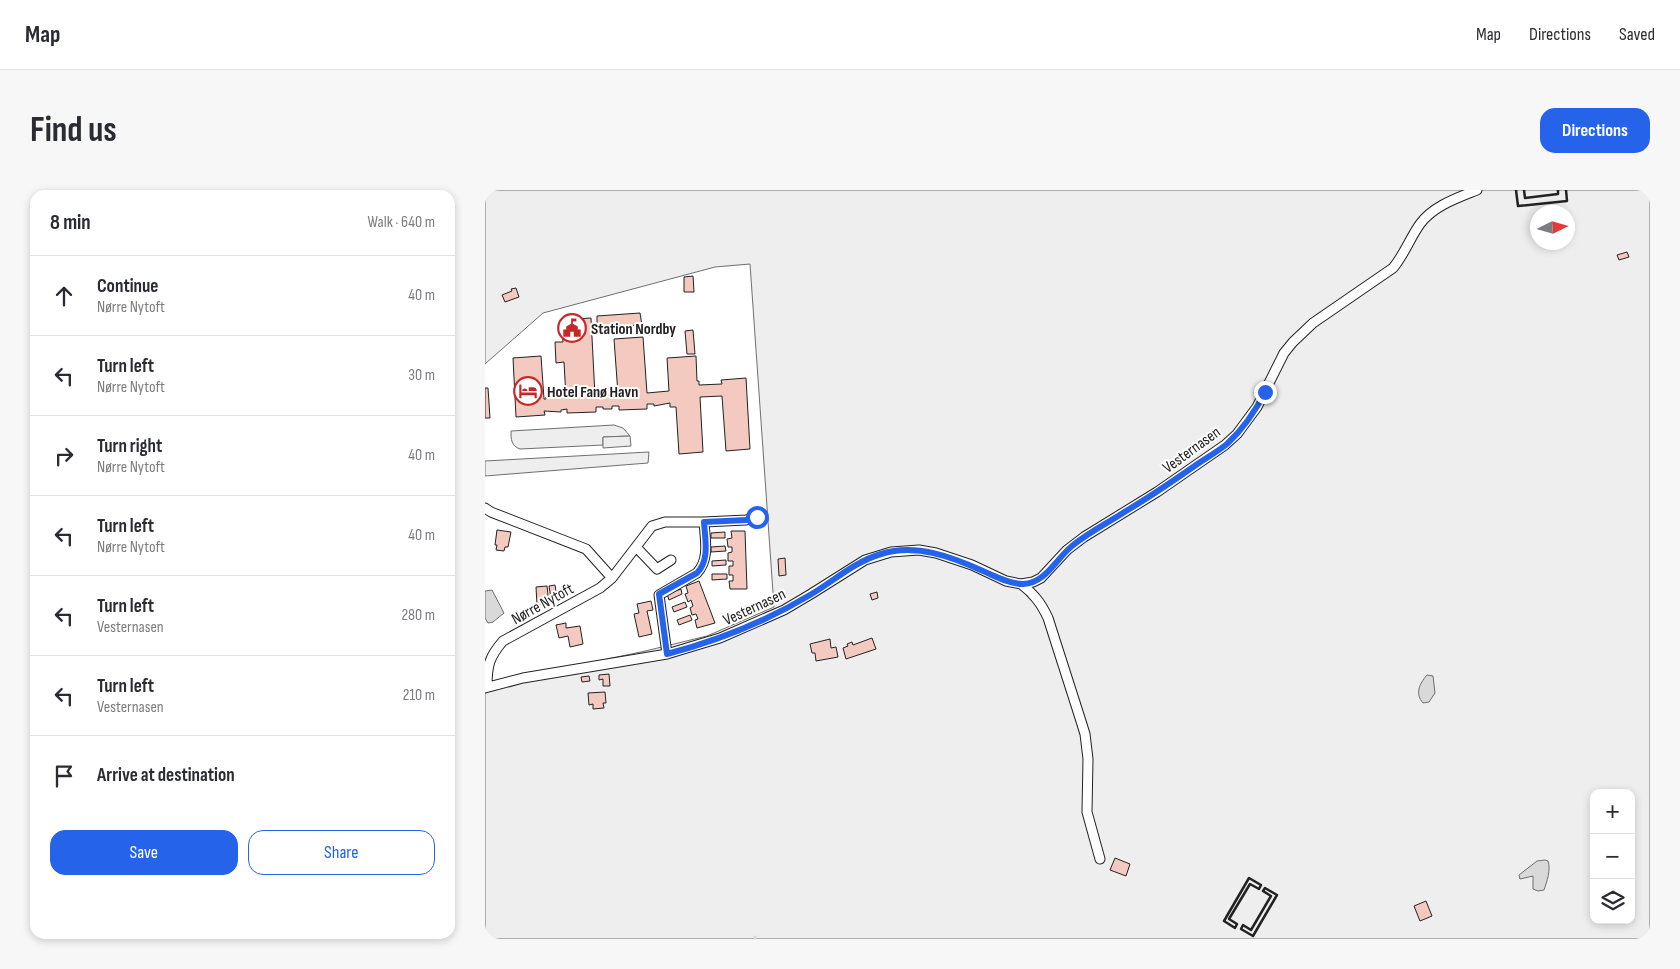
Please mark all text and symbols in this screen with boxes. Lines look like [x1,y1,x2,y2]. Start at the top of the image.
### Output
text: Map [25,20,60,49]
text: Map [1476,24,1501,45]
text: Directions [1529,24,1591,45]
text: Saved [1619,24,1655,45]
button: Directions [1540,108,1650,153]
text: Find us [30,109,117,152]
north arrow [1530,205,1575,250]
text: 8 min [50,210,91,235]
text: Walk · 640 m [368,213,435,232]
text: Continue [97,275,158,298]
icon: ahead [50,282,78,310]
text: 40 m [408,286,435,305]
text: Nørre Nytoft [97,298,165,317]
public building icon: Station Nordby [557,313,587,343]
place label: Station Nordby [591,320,676,339]
text: Turn left [97,355,154,378]
icon: left [50,362,78,390]
text: 30 m [408,366,435,385]
hotel icon: Hotel Fanø Havn [513,376,543,406]
text: Nørre Nytoft [97,378,165,397]
route end [1254,381,1277,404]
place label: Hotel Fanø Havn [547,383,638,402]
street label: Vesternasen [1159,423,1224,478]
text: Turn right [97,435,162,458]
icon: right [50,442,78,470]
text: 40 m [408,446,435,465]
text: Nørre Nytoft [97,458,165,477]
route start [746,506,769,529]
text: Turn left [97,515,154,538]
icon: left [50,522,78,550]
text: 40 m [408,526,435,545]
text: Nørre Nytoft [97,538,165,557]
street label: Nørre Nytoft [508,579,577,629]
street label: Vesternasen [720,585,789,630]
text: Turn left [97,595,154,618]
icon: left [50,602,78,630]
text: 280 m [401,606,435,625]
text: Vesternasen [97,618,164,637]
text: Turn left [97,675,154,698]
icon: left [50,682,78,710]
text: 210 m [403,686,435,705]
text: Vesternasen [97,698,164,717]
icon: arrive [50,762,78,790]
text: Arrive at destination [97,764,235,787]
map controls [1590,789,1635,924]
button: + [1590,789,1635,834]
button: Save [50,830,238,875]
button: Share [248,830,435,875]
button: − [1590,834,1635,879]
button: layers [1590,879,1635,924]

